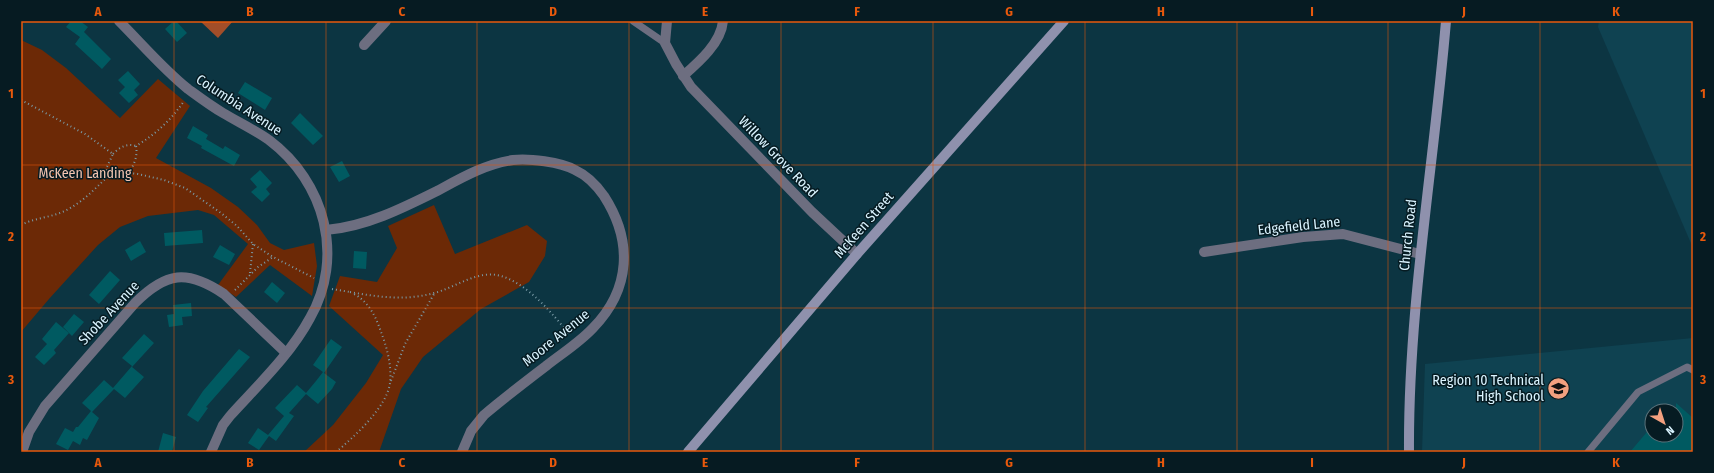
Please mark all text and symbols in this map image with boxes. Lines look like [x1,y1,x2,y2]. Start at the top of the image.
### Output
text: A [93,4,102,19]
text: B [246,4,254,19]
text: C [399,4,406,19]
text: D [549,4,557,19]
text: E [702,4,708,19]
text: F [854,4,860,19]
text: G [1005,4,1013,19]
text: H [1157,4,1165,19]
text: I [1310,4,1314,19]
text: J [1461,4,1466,19]
text: K [1612,4,1620,19]
street label: Columbia Avenue [193,71,285,139]
text: 1 [8,86,14,101]
text: 1 [1700,86,1706,101]
street label: Willow Grove Road [735,113,821,201]
park label: McKeen Landing [39,165,132,182]
street label: McKeen Street [831,188,898,262]
street label: Church Road [1396,198,1420,272]
street label: Edgefield Lane [1257,213,1341,239]
text: 2 [7,229,14,244]
text: 2 [1699,229,1706,244]
street label: Shobe Avenue [75,277,143,349]
street label: Moore Avenue [519,306,593,370]
text: 3 [7,372,14,387]
place label: Region 10 Technical High School [1432,372,1544,405]
text: 3 [1699,372,1706,387]
school or university icon: Region 10 Technical High School [1546,375,1572,401]
north arrow [1644,403,1684,443]
text: N [1663,423,1677,438]
text: A [93,455,102,470]
text: B [246,455,254,470]
text: C [399,455,406,470]
text: D [549,455,557,470]
text: E [702,455,708,470]
text: F [854,455,860,470]
text: G [1005,455,1013,470]
text: H [1157,455,1165,470]
text: I [1310,455,1314,470]
text: J [1461,455,1466,470]
text: K [1612,455,1620,470]

